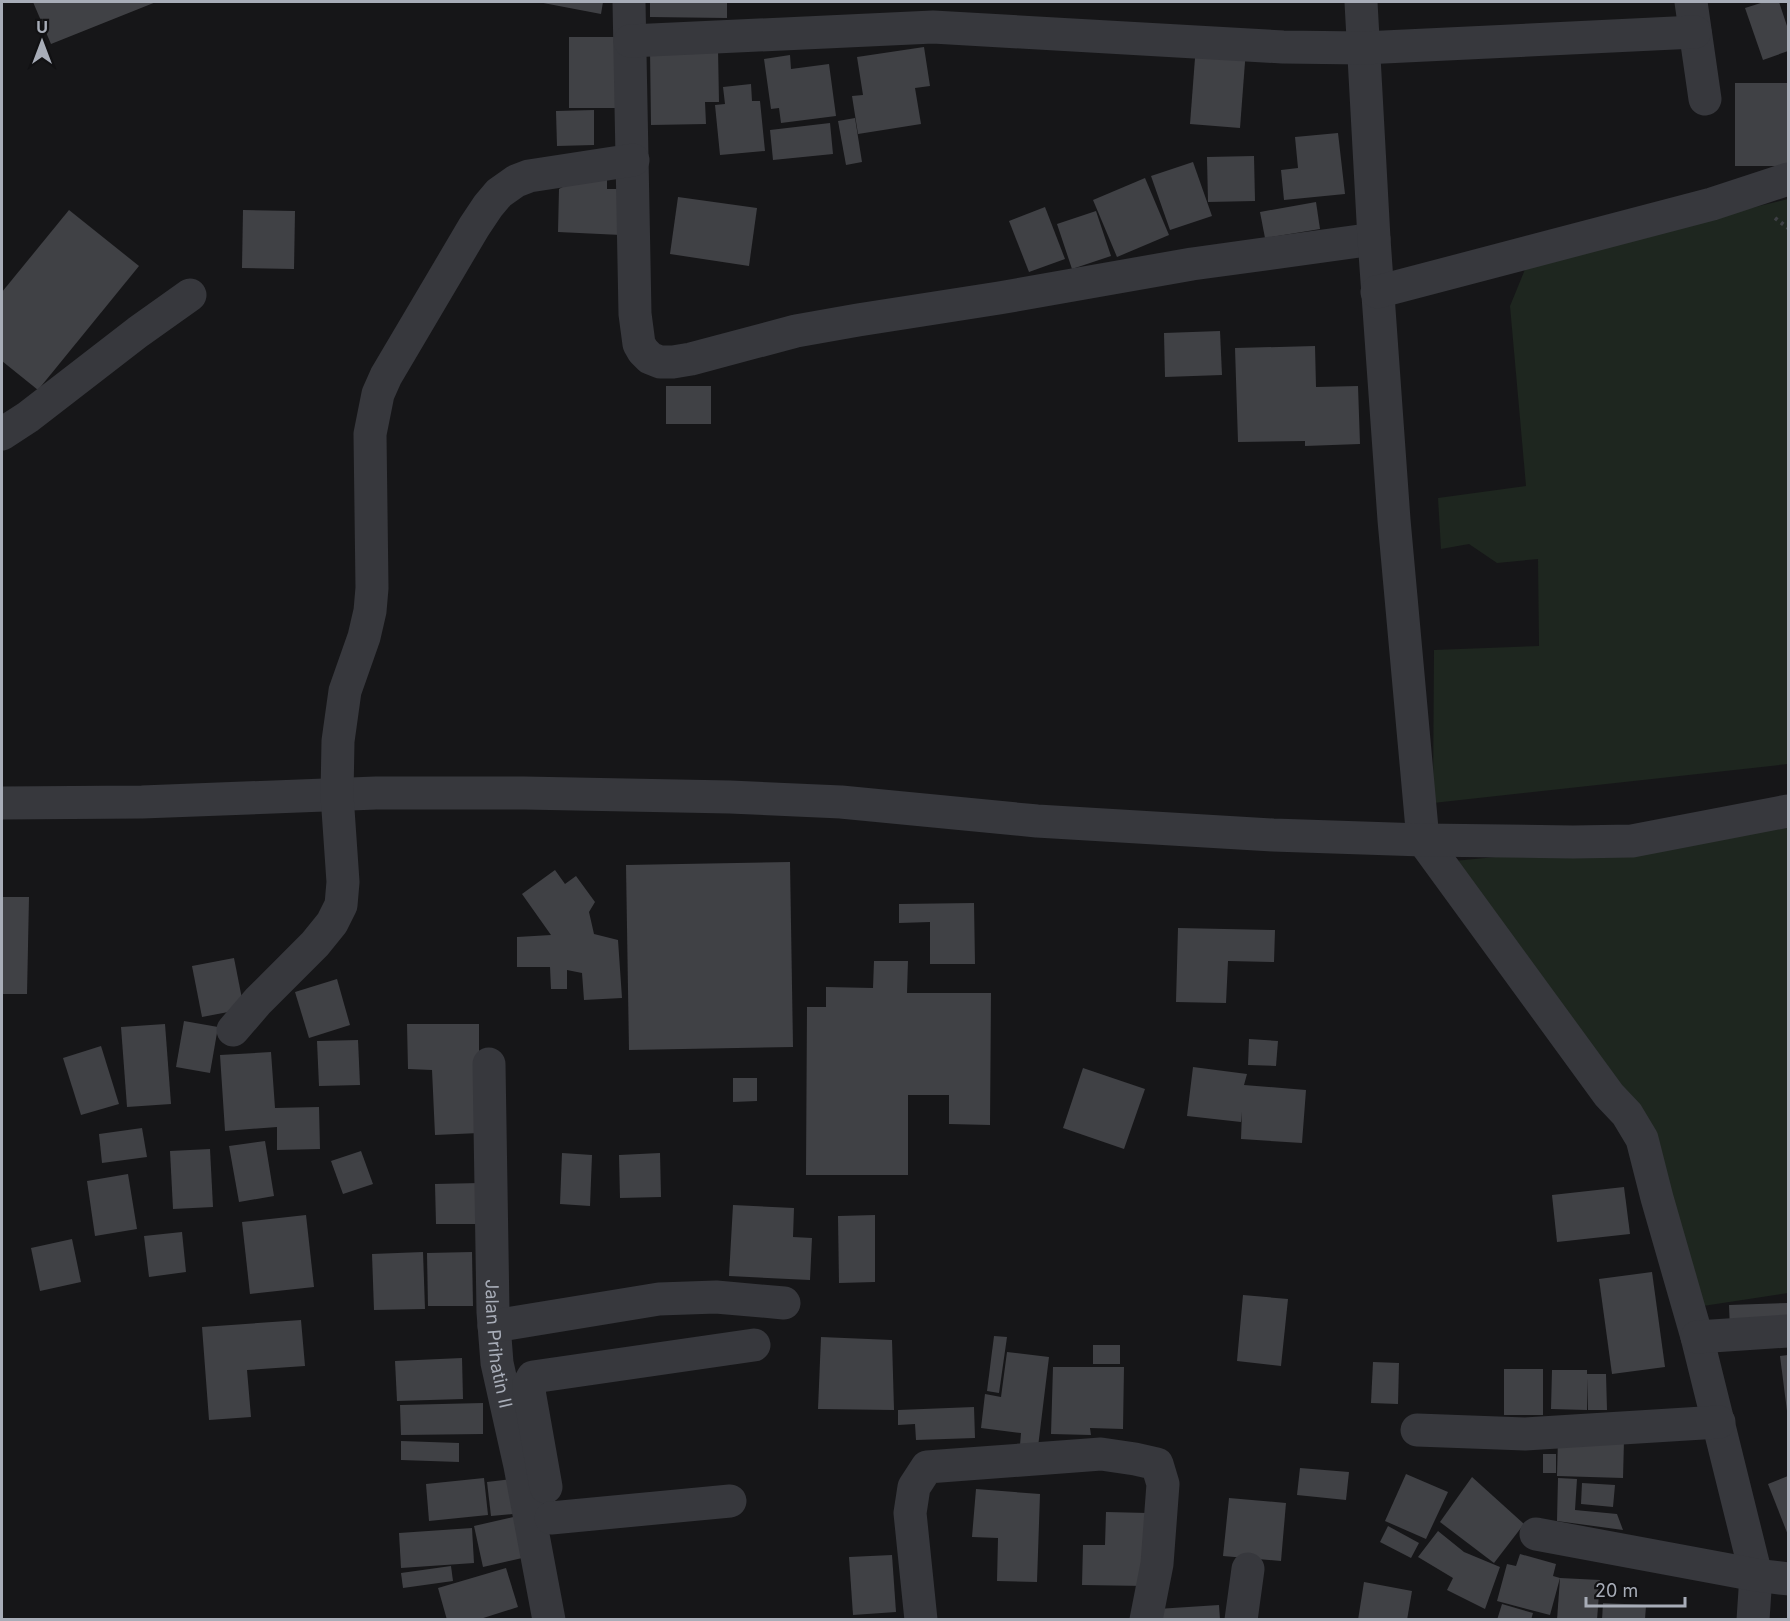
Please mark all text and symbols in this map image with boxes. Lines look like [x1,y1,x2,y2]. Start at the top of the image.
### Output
north arrow [12,12,72,72]
text: U [36,17,48,37]
street label: Jalan Prihatin II [482,1279,517,1410]
scale bar [1586,1570,1685,1608]
text: 20 m [1595,1580,1638,1601]

